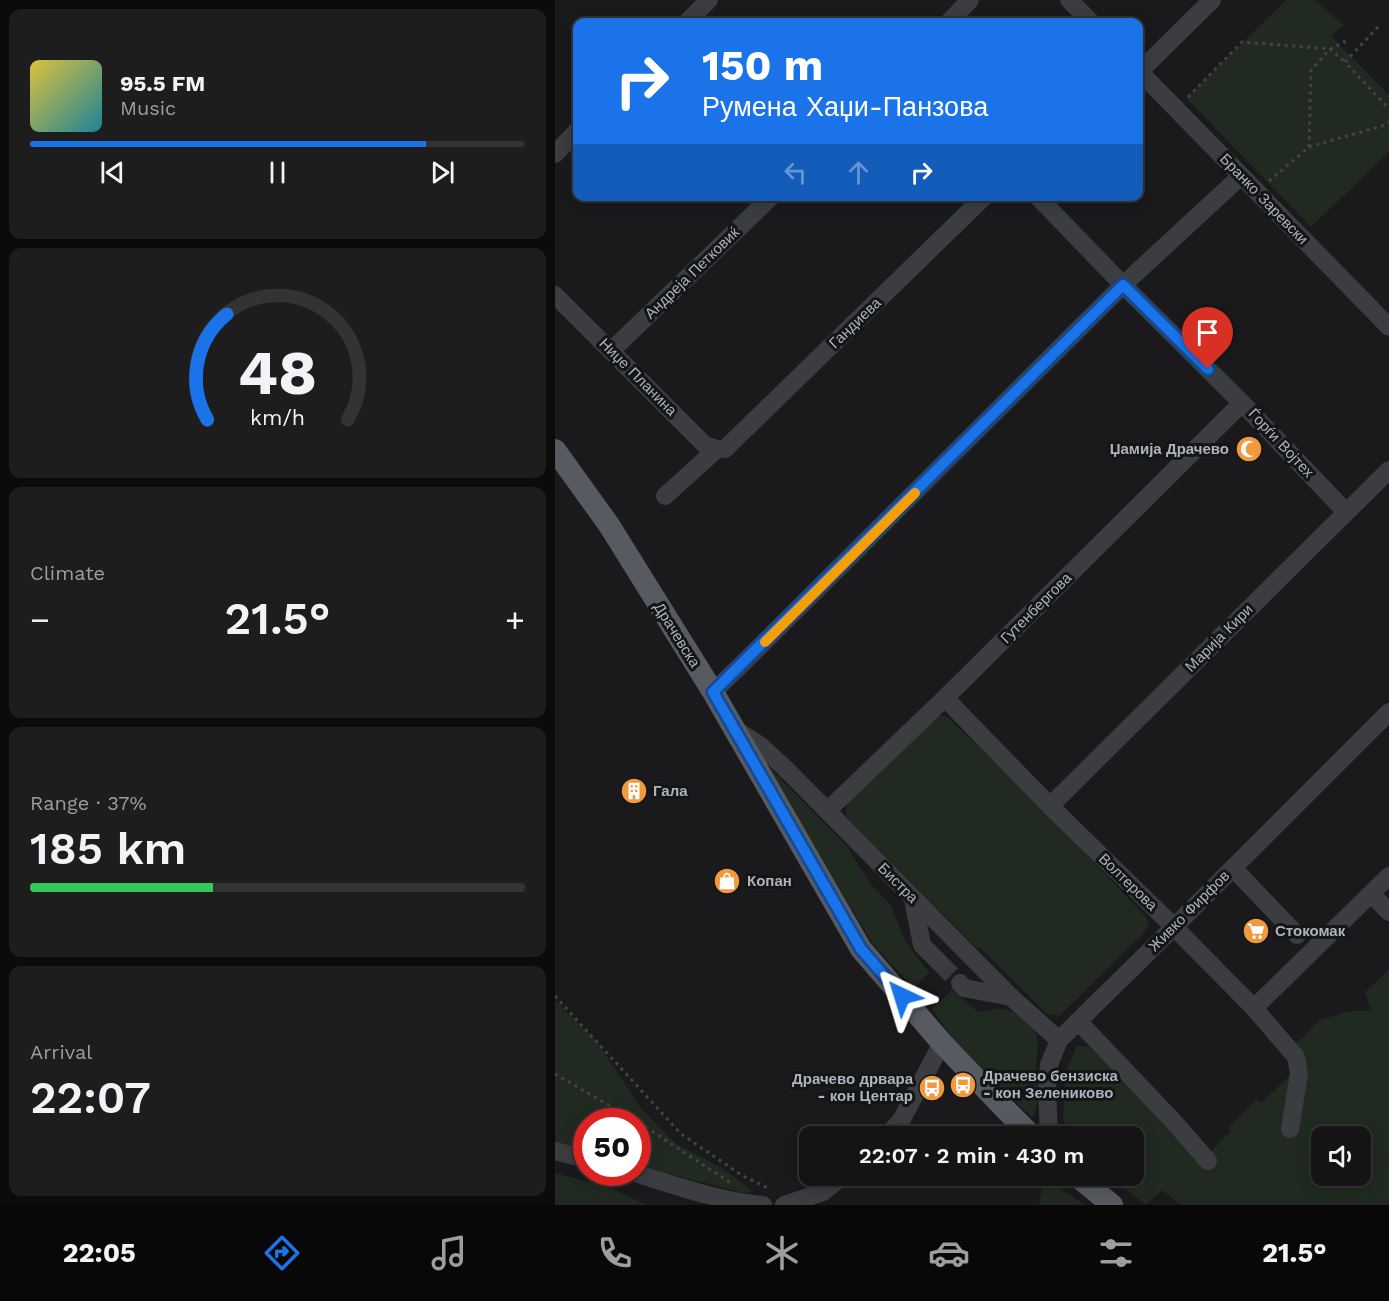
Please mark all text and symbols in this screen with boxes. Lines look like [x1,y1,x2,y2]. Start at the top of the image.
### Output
text: 150 m [702,41,823,90]
icon: right [603,42,681,120]
text: 95.5 FM [120,71,205,96]
text: Румена Хаџи-Панзова [702,91,988,123]
text: Music [120,96,176,120]
street label: Бранко Заревски [1216,150,1312,248]
icon: previous [96,156,129,189]
icon: pause [261,156,294,189]
icon: next [426,156,459,189]
icon: left [779,156,812,189]
icon: ahead [842,156,875,189]
icon: right [905,156,938,189]
street label: Андреја Петковиќ [641,223,743,323]
street label: Гандиева [825,293,885,352]
pin [1182,307,1233,369]
icon: arrive [1191,316,1224,349]
street label: Ниџе Планина [596,335,681,420]
text: 48 [238,336,317,409]
street label: Ѓорѓи Војтех [1245,405,1318,482]
text: km/h [250,406,305,431]
mosque icon: Џамија Драчево [1234,434,1264,464]
place label: Џамија Драчево [1110,440,1229,458]
text: Climate [30,561,105,585]
street label: Гутенбергова [997,568,1076,647]
text: 21.5° [225,592,330,645]
street label: Драчевска [650,599,704,671]
text: − [30,600,50,639]
text: + [505,600,525,639]
street label: Марија Кири [1181,600,1257,676]
building icon: Гала [619,776,649,806]
place label: Гала [653,782,688,800]
text: Range · 37% [30,791,147,815]
text: 185 km [30,822,186,875]
street label: Волтерова [1095,850,1162,915]
street label: Бистра [874,859,922,907]
shop icon: Копан [712,866,742,896]
street label: Живко Фирфов [1145,867,1233,955]
place label: Копан [747,872,792,890]
supermarket icon: Стокомак [1241,916,1271,946]
place label: Стокомак [1275,922,1346,940]
position arrow [870,964,934,1028]
text: Arrival [30,1040,92,1064]
place label: Драчево бензиска - кон Зелениково [983,1067,1119,1102]
place label: Драчево дрвара - кон Центар [792,1070,914,1105]
bus stop icon: Драчево бензиска - кон Зелениково [948,1070,978,1100]
text: 22:07 [30,1071,151,1124]
bus stop icon: Драчево дрвара - кон Центар [917,1073,947,1103]
speed limit sign: 50 [573,1108,651,1186]
map controls [1311,1126,1371,1186]
button: sound [1311,1126,1371,1186]
text: 22:07 · 2 min · 430 m [859,1143,1084,1168]
icon: directions [261,1232,303,1274]
icon: music [428,1232,470,1274]
icon: phone [594,1232,636,1274]
icon: climate [761,1232,803,1274]
icon: car [928,1232,970,1274]
icon: filters [1095,1232,1137,1274]
text: 22:05 [62,1237,136,1269]
text: 21.5° [1262,1237,1327,1269]

